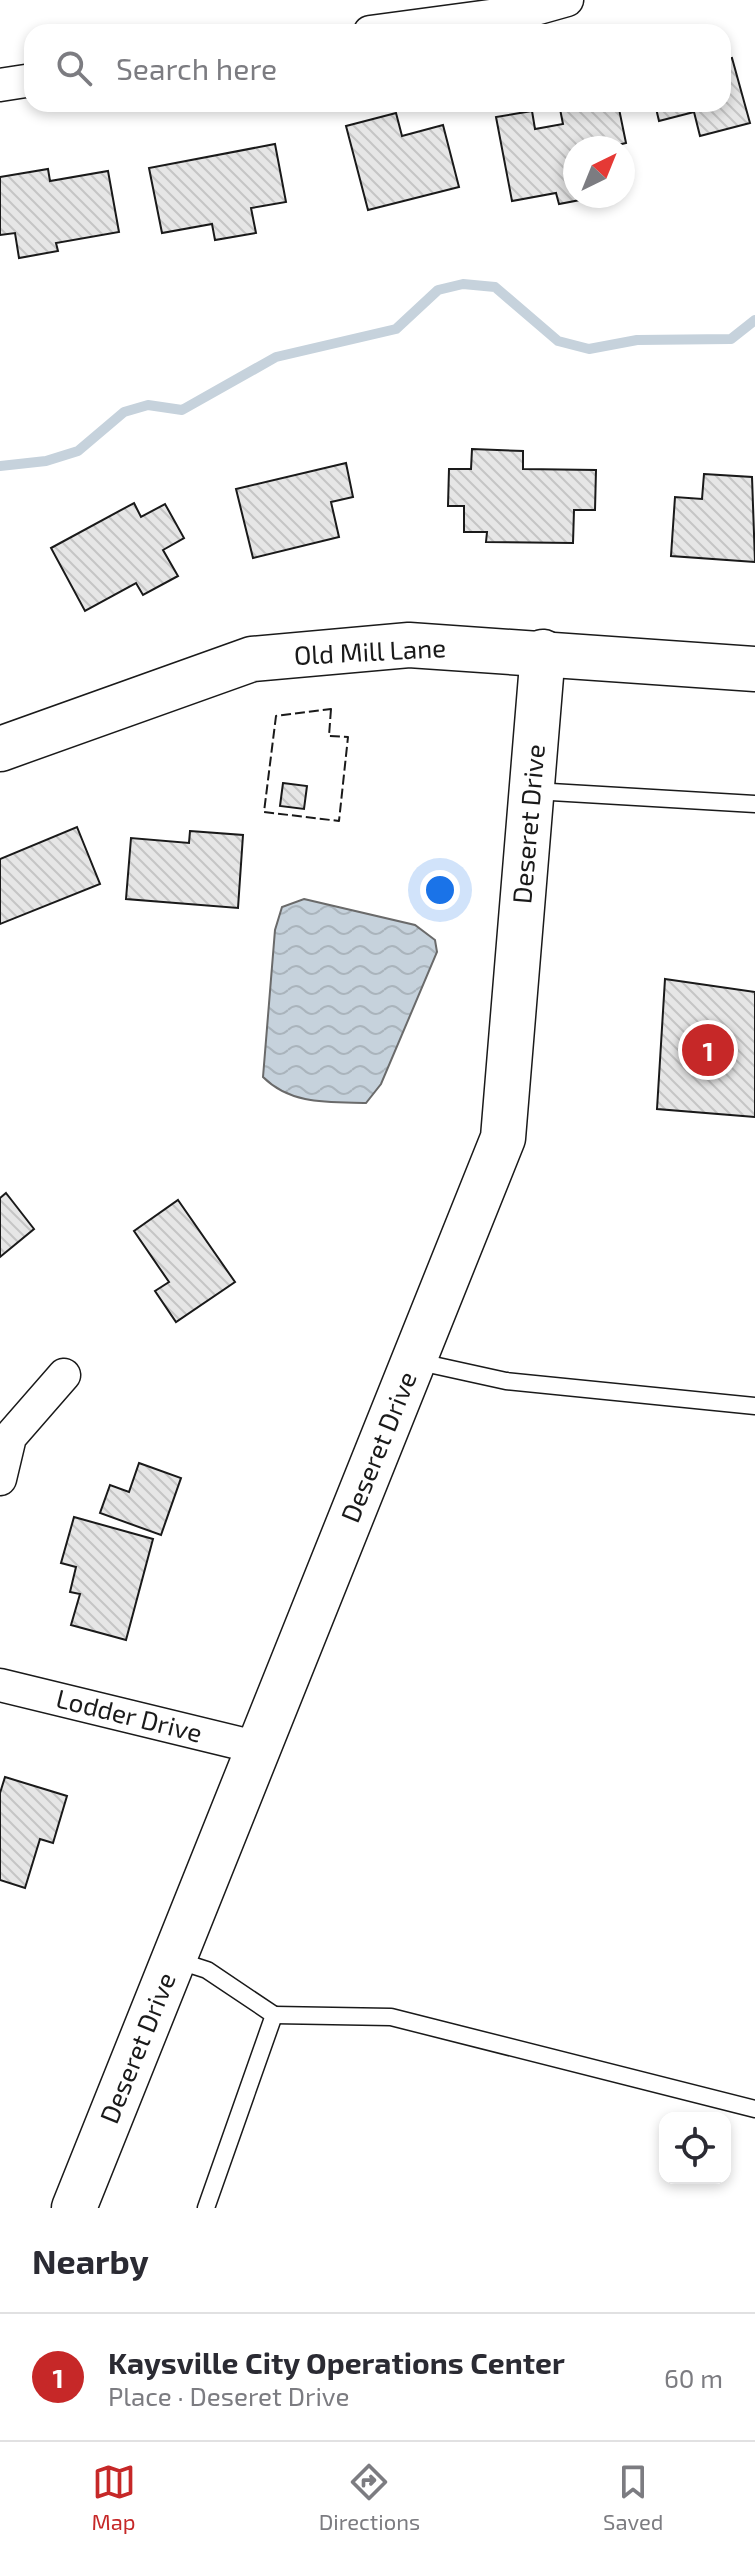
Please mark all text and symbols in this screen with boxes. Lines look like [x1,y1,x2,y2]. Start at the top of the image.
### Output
search box [24,24,731,112]
icon: search [52,46,96,90]
text: Search here [116,50,277,86]
north arrow [563,136,635,208]
street label: Old Mill Lane [293,631,447,670]
street label: Deseret Drive [505,743,550,905]
your location [420,870,460,910]
pin: 1 [682,1020,734,1080]
street label: Deseret Drive [333,1367,422,1526]
street label: Lodder Drive [53,1681,206,1748]
street label: Deseret Drive [92,1968,181,2127]
map controls [659,2112,731,2184]
button: locate [659,2112,731,2184]
text: Nearby [32,2240,149,2281]
text: Kaysville City Operations Center [108,2344,565,2380]
text: 1 [52,2362,64,2393]
text: 60 m [664,2362,723,2393]
text: Place · Deseret Drive [108,2380,349,2411]
tab: Map [92,2460,136,2534]
tab: Directions [319,2460,420,2534]
tab: Saved [603,2460,663,2534]

